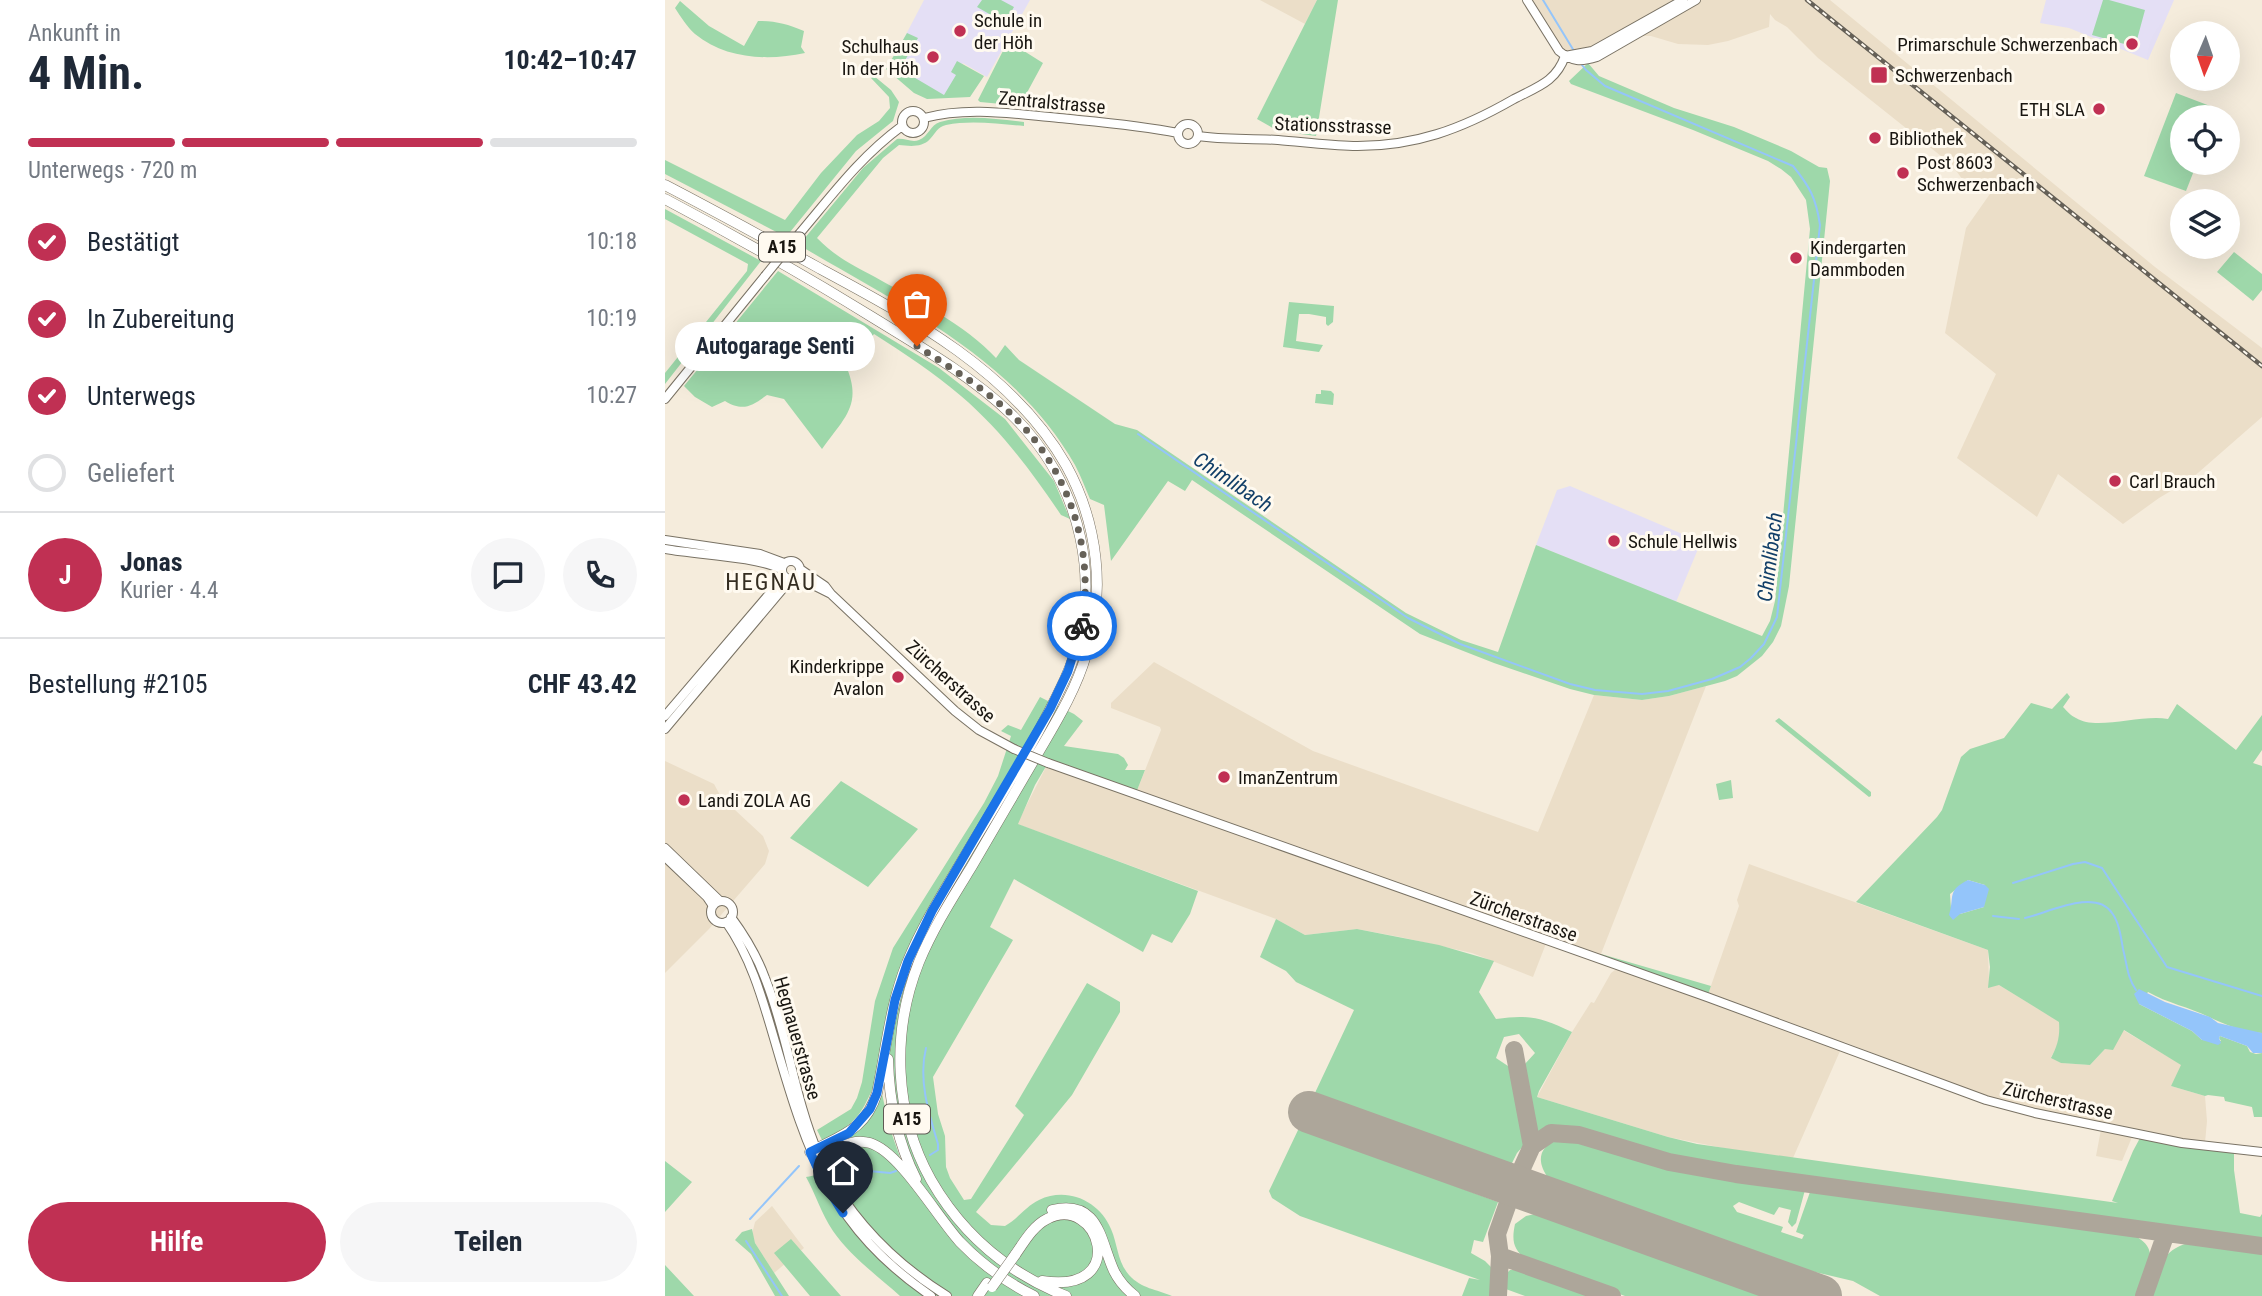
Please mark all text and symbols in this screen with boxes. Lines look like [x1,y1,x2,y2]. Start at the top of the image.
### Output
place label: Schule in der Höh [974,9,1042,54]
text: Ankunft in [28,20,121,47]
north arrow [2170,21,2240,91]
map controls [2170,21,2240,259]
marker: Schule in der Höh [952,23,968,39]
place label: Primarschule Schwerzenbach [1897,33,2118,56]
place label: Schulhaus In der Höh [842,35,919,80]
marker: Primarschule Schwerzenbach [2124,36,2140,52]
text: 10:42–10:47 [503,45,637,75]
text: 4 Min. [28,46,144,100]
marker: Schulhaus In der Höh [925,49,941,65]
place label: Schwerzenbach [1895,64,2013,87]
marker: Schwerzenbach [1869,65,1889,85]
street label: Zentralstrasse [997,86,1107,119]
place label: ETH SLA [2019,98,2085,121]
marker: ETH SLA [2091,101,2107,117]
button: locate [2170,105,2240,175]
street label: Stationsstrasse [1274,112,1392,139]
place label: Bibliothek [1889,127,1964,150]
marker: Bibliothek [1867,130,1883,146]
place label: Post 8603 Schwerzenbach [1917,151,2035,196]
text: Unterwegs · 720 m [28,157,197,184]
marker: Post 8603 Schwerzenbach [1895,165,1911,181]
button: layers [2170,189,2240,259]
icon: check [28,223,66,261]
text: Bestätigt [87,227,180,257]
text: 10:18 [586,228,637,255]
road number: A15 [759,232,805,262]
place label: Kindergarten Dammboden [1810,236,1906,281]
marker: Kindergarten Dammboden [1788,250,1804,266]
pin [887,274,947,346]
icon: bag [898,285,936,323]
icon: check [28,300,66,338]
text: In Zubereitung [87,304,235,334]
text: 10:19 [586,305,637,332]
callout: Autogarage Senti [675,322,875,370]
text: Autogarage Senti [695,333,855,360]
icon: check [28,377,66,415]
text: Unterwegs [87,381,196,411]
text: 10:27 [586,382,637,409]
water label: Chimlibach [1189,447,1277,517]
text: Geliefert [87,458,175,488]
place label: Carl Brauch [2129,470,2215,493]
marker: Carl Brauch [2107,473,2123,489]
water label: Chimlibach [1753,511,1787,603]
place label: Schule Hellwis [1628,530,1737,553]
marker: Schule Hellwis [1606,533,1622,549]
button: chat [471,538,545,612]
button: phone [563,538,637,612]
text: Jonas [120,547,183,577]
text: J [59,560,71,590]
district label: HEGNAU [725,569,817,596]
text: Kurier · 4.4 [120,577,218,604]
courier [1047,591,1117,661]
icon: bike [1063,607,1101,645]
street label: Zürcherstrasse [901,635,1000,728]
place label: Kinderkrippe Avalon [790,655,884,700]
text: Bestellung #2105 [28,669,208,699]
text: CHF 43.42 [528,669,637,699]
marker: Kinderkrippe Avalon [890,669,906,685]
place label: ImanZentrum [1238,766,1338,789]
marker: ImanZentrum [1216,769,1232,785]
place label: Landi ZOLA AG [698,789,811,812]
marker: Landi ZOLA AG [676,792,692,808]
street label: Zürcherstrasse [1467,886,1581,947]
street label: Hegnauerstrasse [769,974,826,1103]
street label: Zürcherstrasse [2001,1077,2115,1124]
road number: A15 [884,1104,930,1134]
pin [813,1141,873,1213]
icon: home [824,1152,862,1190]
button: Hilfe [28,1202,326,1282]
button: Teilen [340,1202,637,1282]

